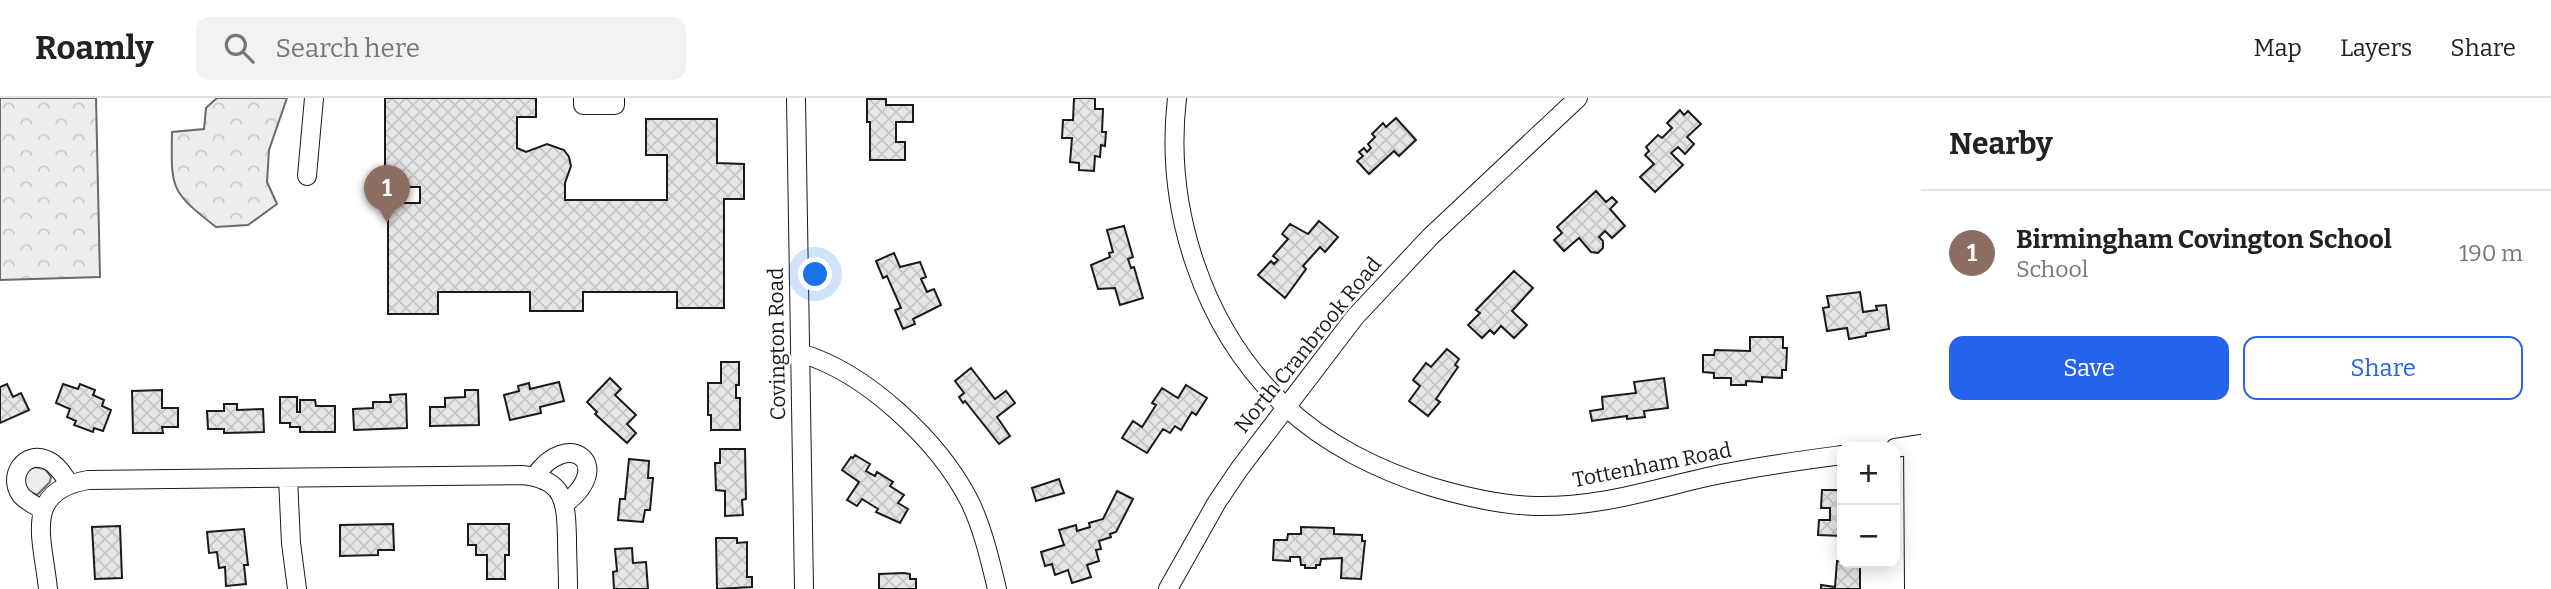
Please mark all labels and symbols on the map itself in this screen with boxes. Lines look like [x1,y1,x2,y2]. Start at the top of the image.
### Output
pin: 1 [364,165,410,223]
street label: North Cranbrook Road [1229,252,1387,438]
your location [798,257,832,291]
street label: Covington Road [763,267,791,421]
street label: Tottenham Road [1570,437,1734,493]

